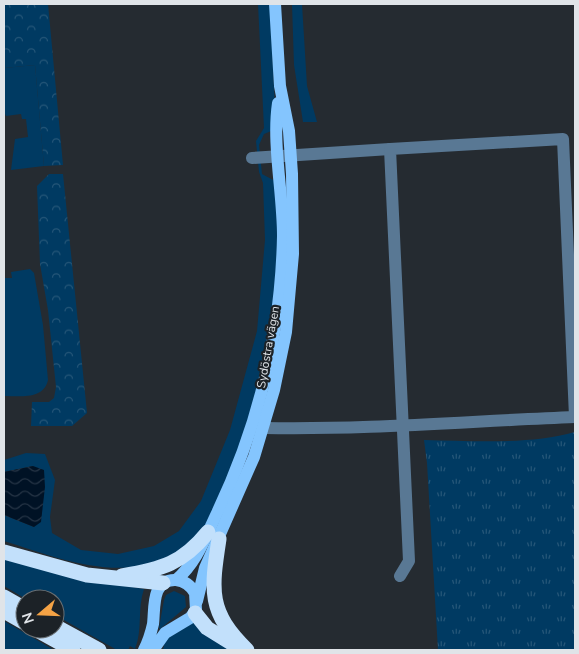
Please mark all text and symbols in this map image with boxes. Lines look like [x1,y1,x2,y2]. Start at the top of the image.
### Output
street label: Sydöstra vägen [253,305,283,389]
north arrow [15,589,65,639]
text: N [17,610,39,626]

